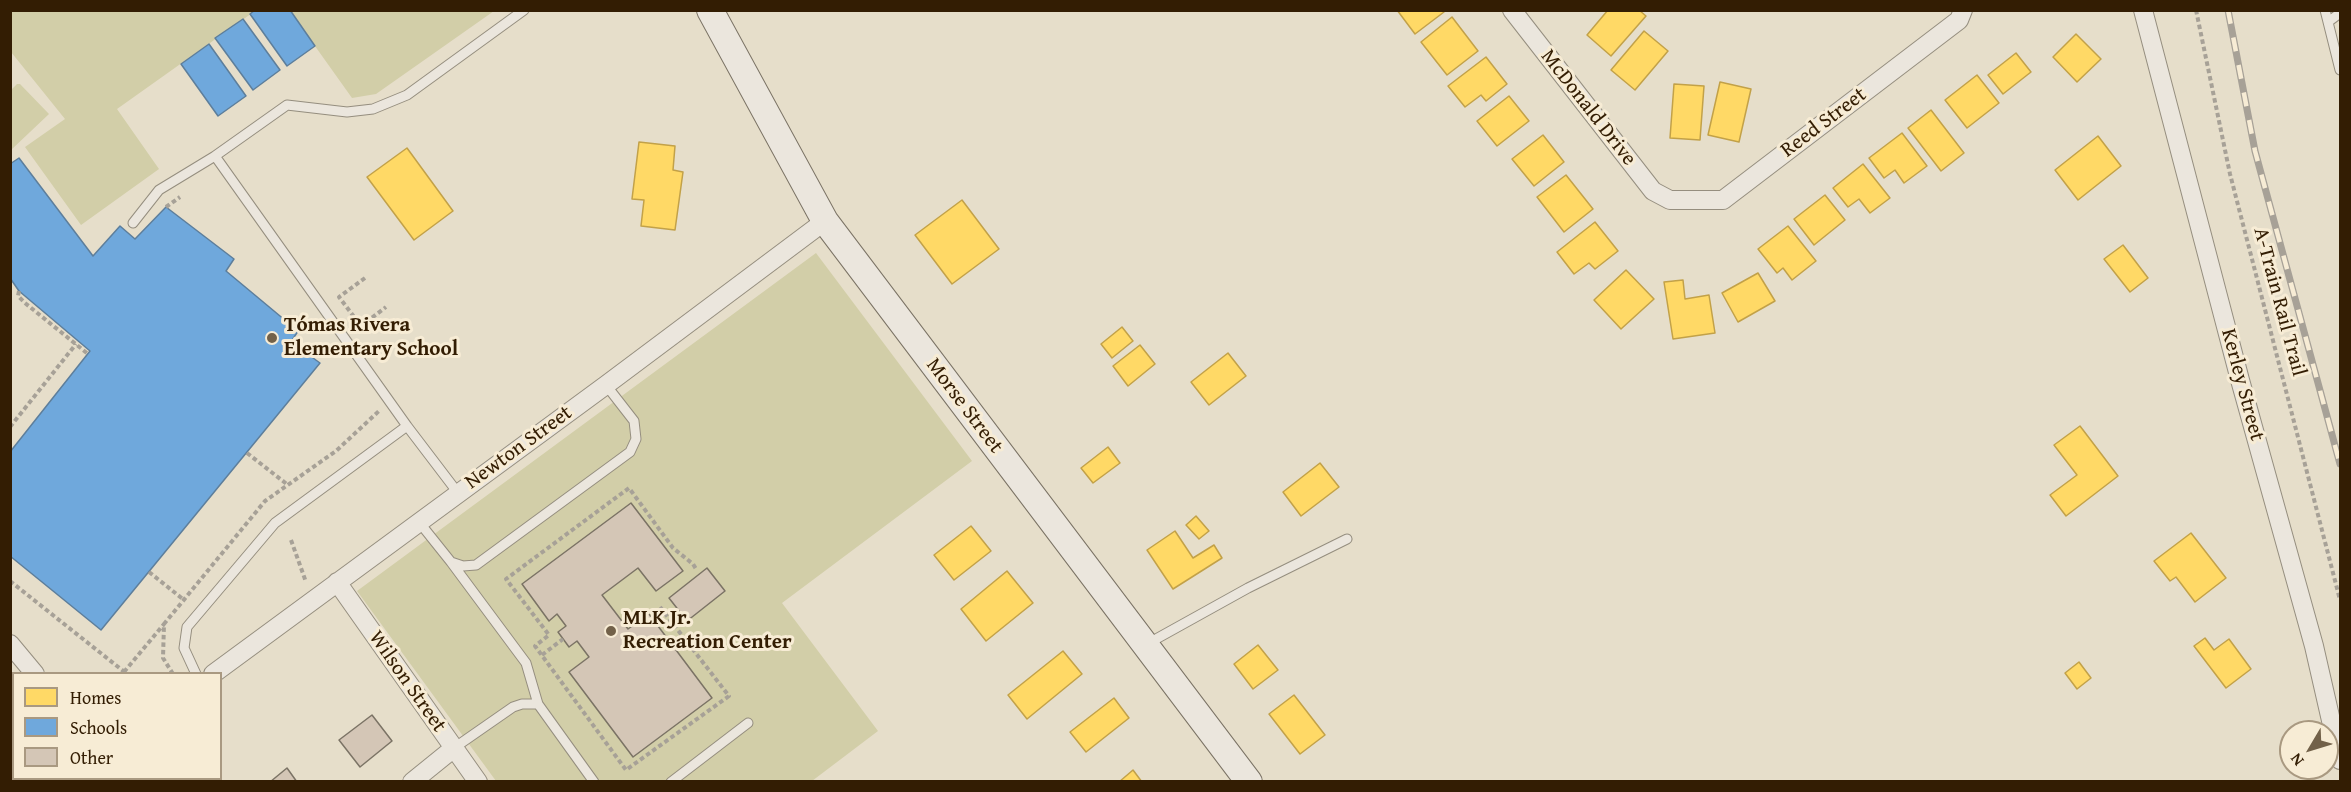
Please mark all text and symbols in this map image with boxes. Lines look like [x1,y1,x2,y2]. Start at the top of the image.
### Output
street label: McDonald Drive [1535,45,1641,171]
street label: Reed Street [1776,83,1872,163]
street label: A-Train Rail Trail [2247,225,2311,379]
place label: Tómas Rivera Elementary School [284,313,458,363]
street label: Kerley Street [2215,326,2269,444]
marker: Tómas Rivera Elementary School [265,331,279,345]
street label: Morse Street [920,353,1008,459]
street label: Newton Street [461,401,577,495]
place label: MLK Jr. Recreation Center [623,606,792,656]
marker: MLK Jr. Recreation Center [604,624,618,638]
street label: Wilson Street [363,626,451,738]
legend [12,672,222,780]
text: Homes [70,684,121,711]
text: Schools [70,714,127,741]
north arrow [2279,720,2339,780]
text: Other [70,744,113,771]
text: N [2284,748,2309,771]

